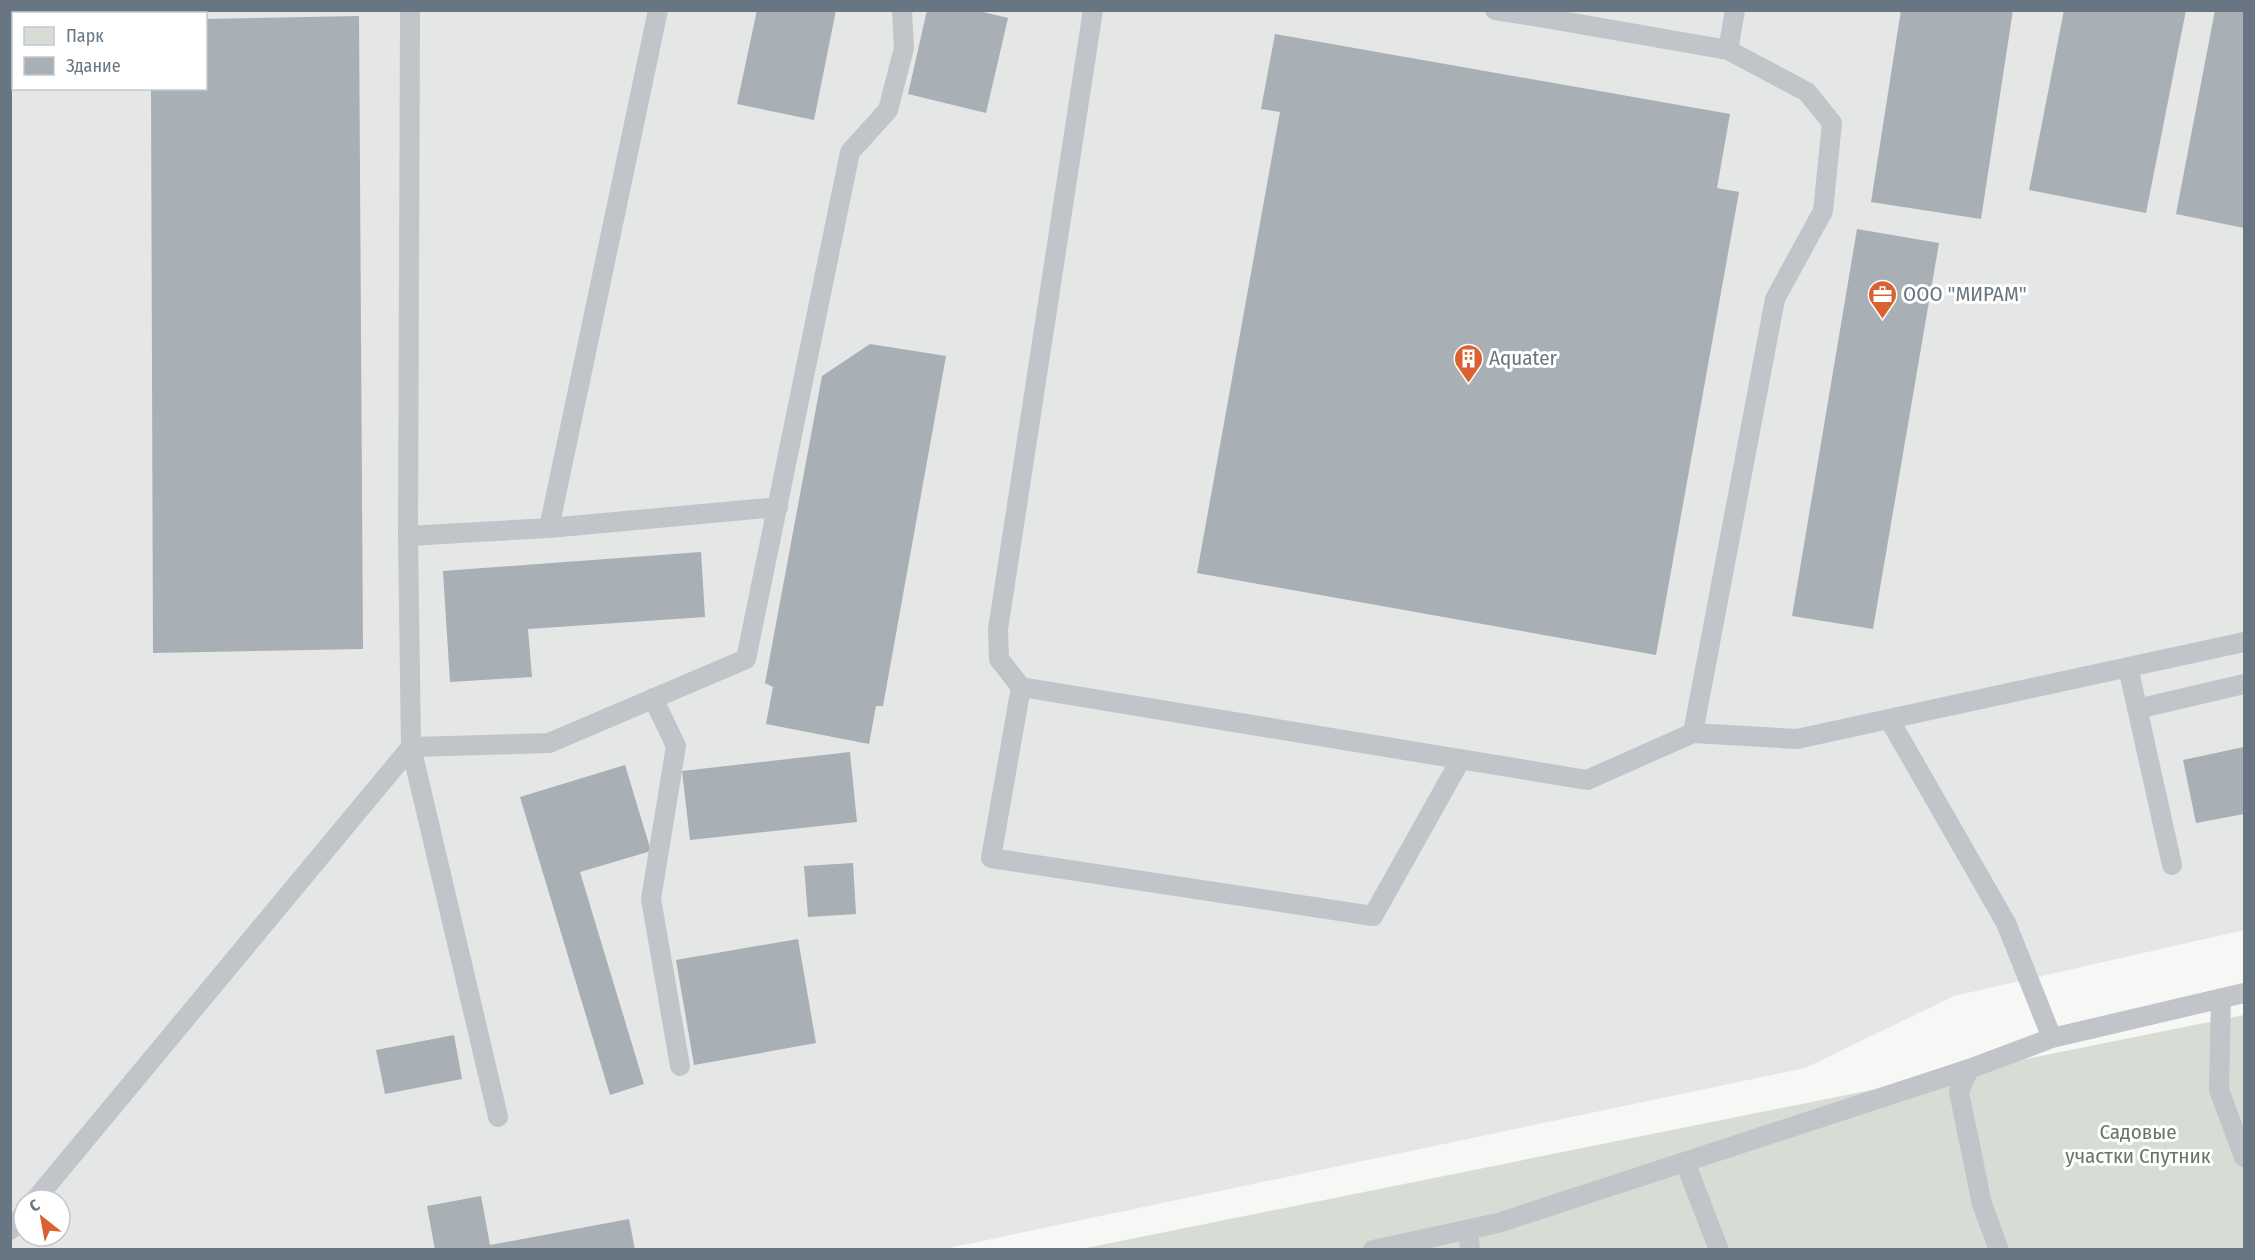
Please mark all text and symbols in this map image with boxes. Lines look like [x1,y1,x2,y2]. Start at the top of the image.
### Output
legend [12,12,207,90]
text: Парк [66,25,104,47]
text: Здание [66,55,121,77]
office icon: ООО "МИРАМ" [1866,278,1898,320]
place label: ООО "МИРАМ" [1903,281,2027,307]
building icon: Aquater [1452,342,1484,384]
place label: Aquater [1489,345,1558,371]
park label: Садовые участки Спутник [2065,1119,2211,1169]
north arrow [12,1188,72,1248]
text: С [26,1195,44,1216]

